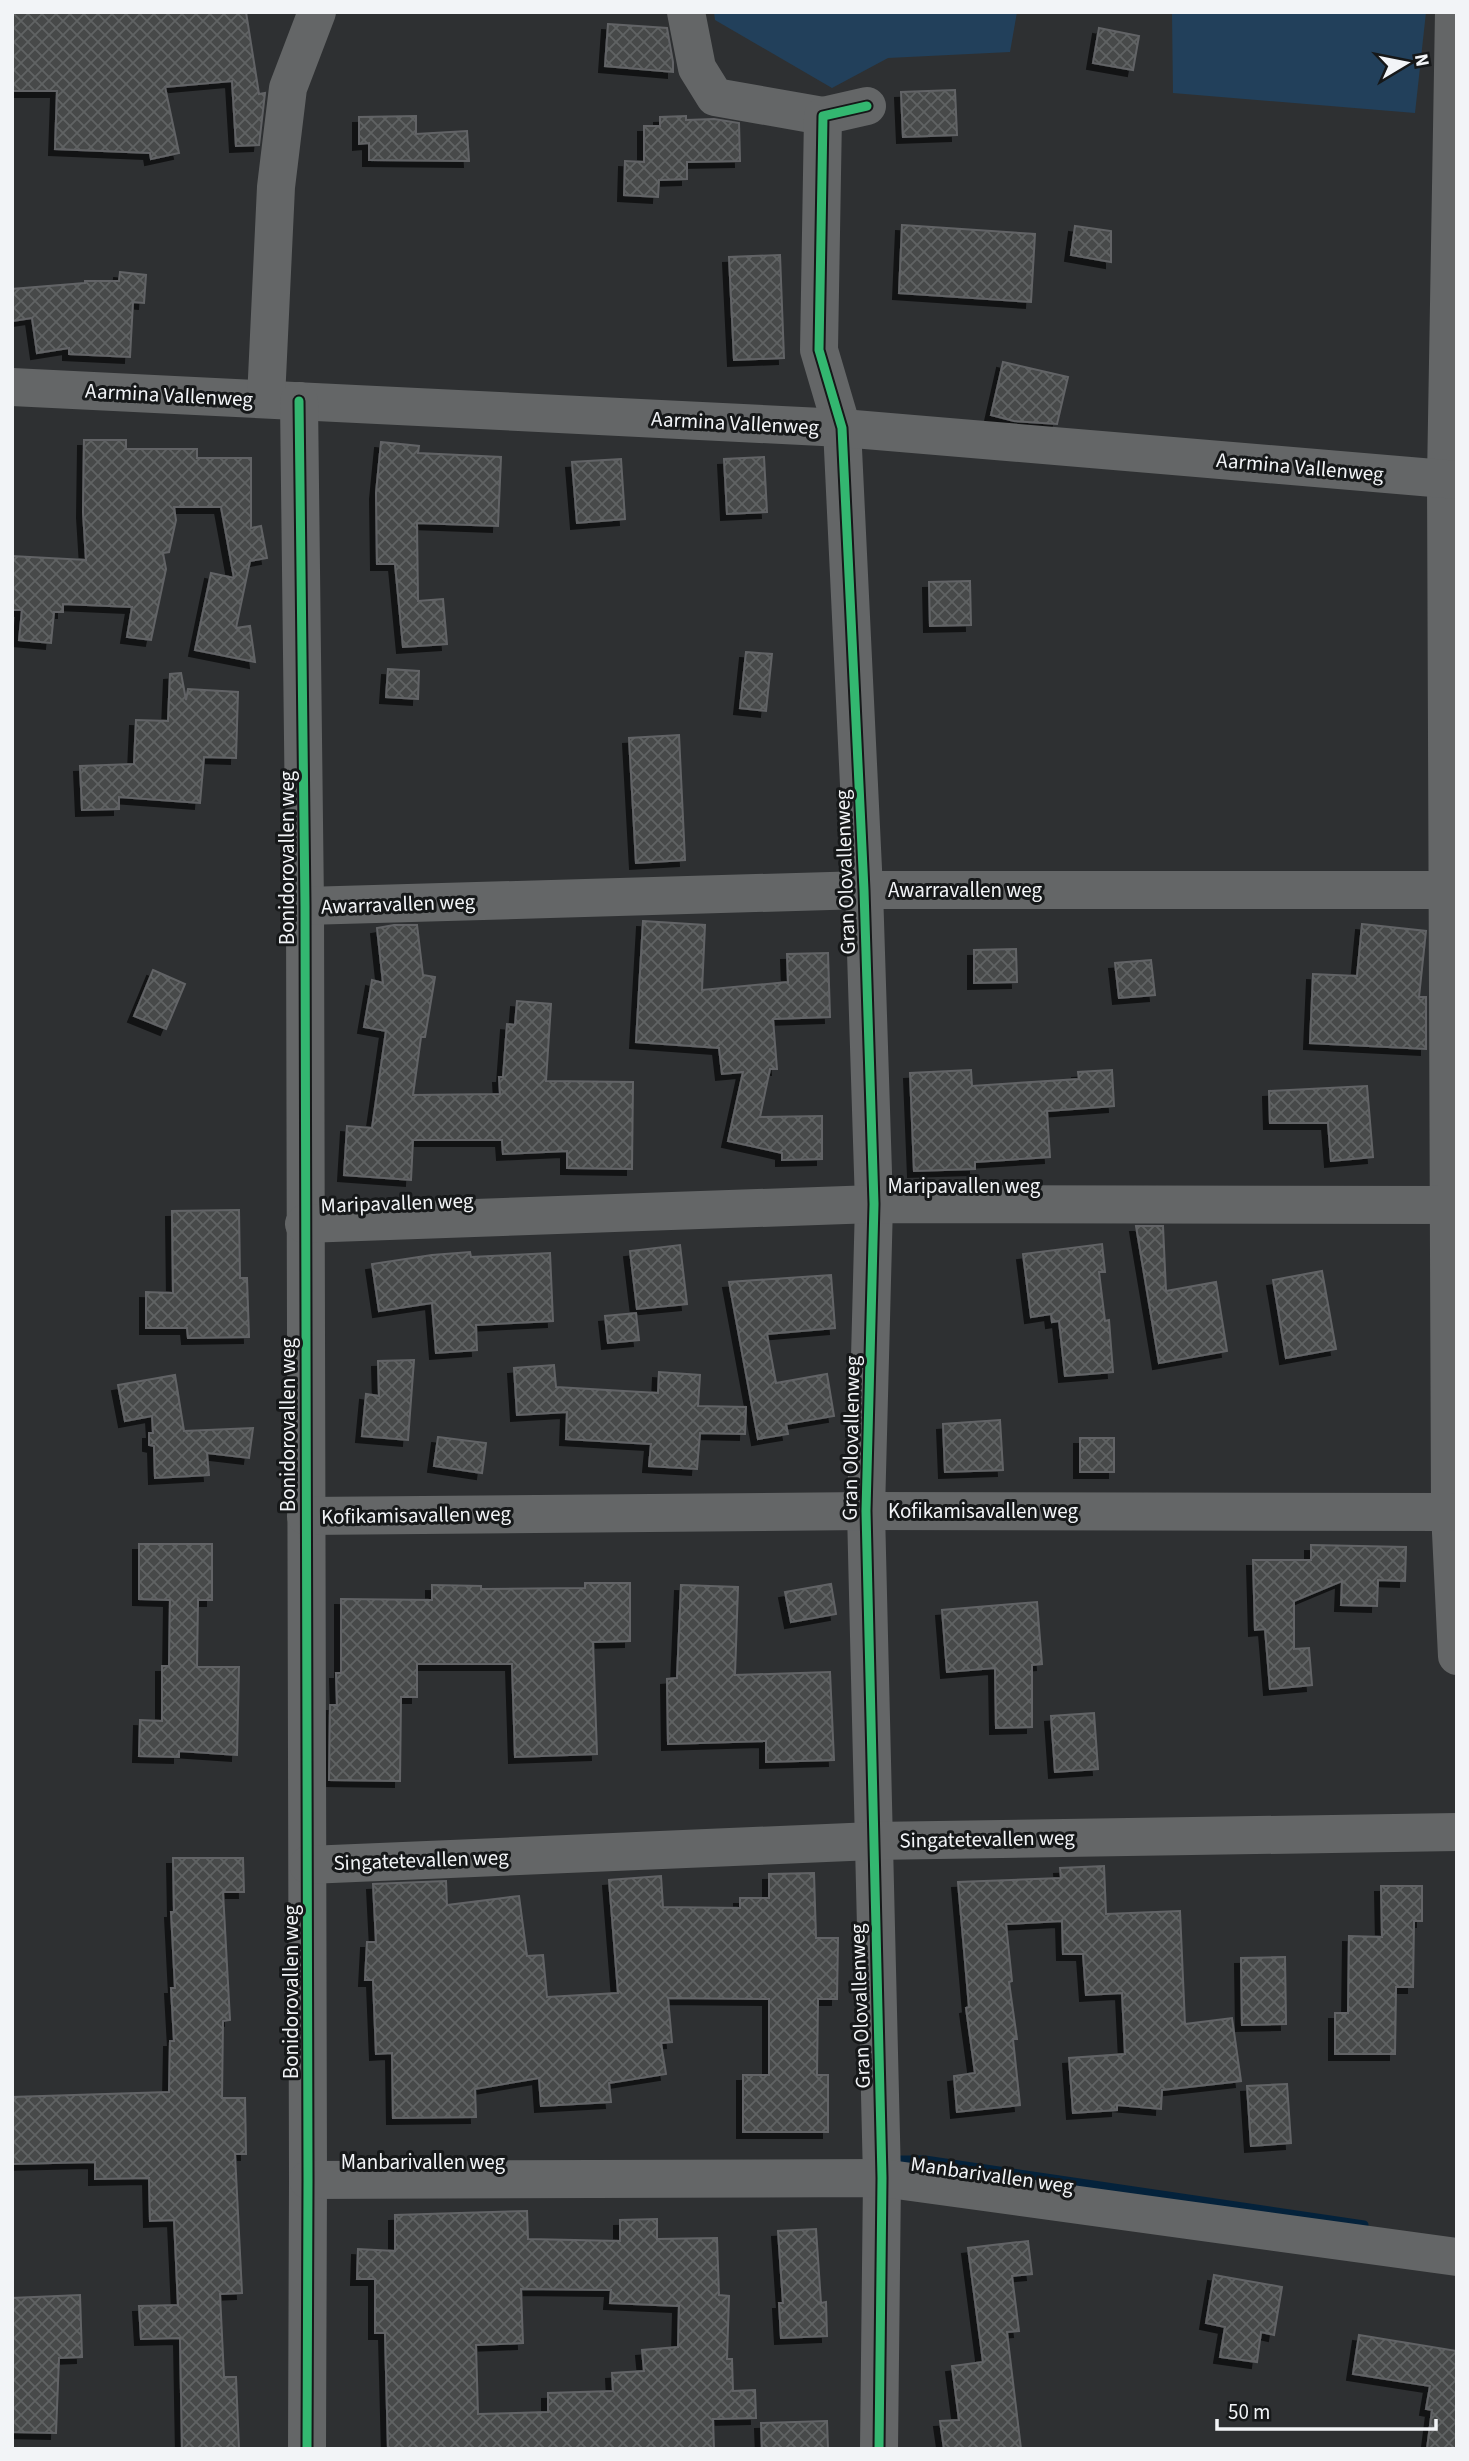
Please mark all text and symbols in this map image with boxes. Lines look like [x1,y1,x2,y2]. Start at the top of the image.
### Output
north arrow [1371,28,1441,98]
text: N [1407,52,1436,69]
street label: Aarmina Vallenweg [84,376,254,414]
street label: Aarmina Vallenweg [650,404,820,442]
street label: Aarmina Vallenweg [1215,445,1385,489]
street label: Bonidorovallen weg [272,770,302,945]
street label: Gran Olovallenweg [827,789,863,955]
street label: Awarravallen weg [888,875,1042,905]
street label: Awarravallen weg [320,886,476,922]
street label: Maripavallen weg [888,1171,1041,1201]
street label: Maripavallen weg [320,1185,474,1221]
street label: Bonidorovallen weg [273,1337,303,1512]
street label: Gran Olovallenweg [835,1355,867,1521]
street label: Kofikamisavallen weg [888,1496,1078,1526]
street label: Kofikamisavallen weg [321,1498,512,1532]
street label: Singatetevallen weg [899,1822,1075,1856]
street label: Singatetevallen weg [333,1842,510,1878]
street label: Bonidorovallen weg [276,1904,306,2079]
street label: Gran Olovallenweg [842,1923,878,2089]
street label: Manbarivallen weg [341,2147,506,2177]
street label: Manbarivallen weg [909,2149,1076,2201]
scale bar [1217,2388,1436,2432]
text: 50 m [1228,2397,1270,2427]

